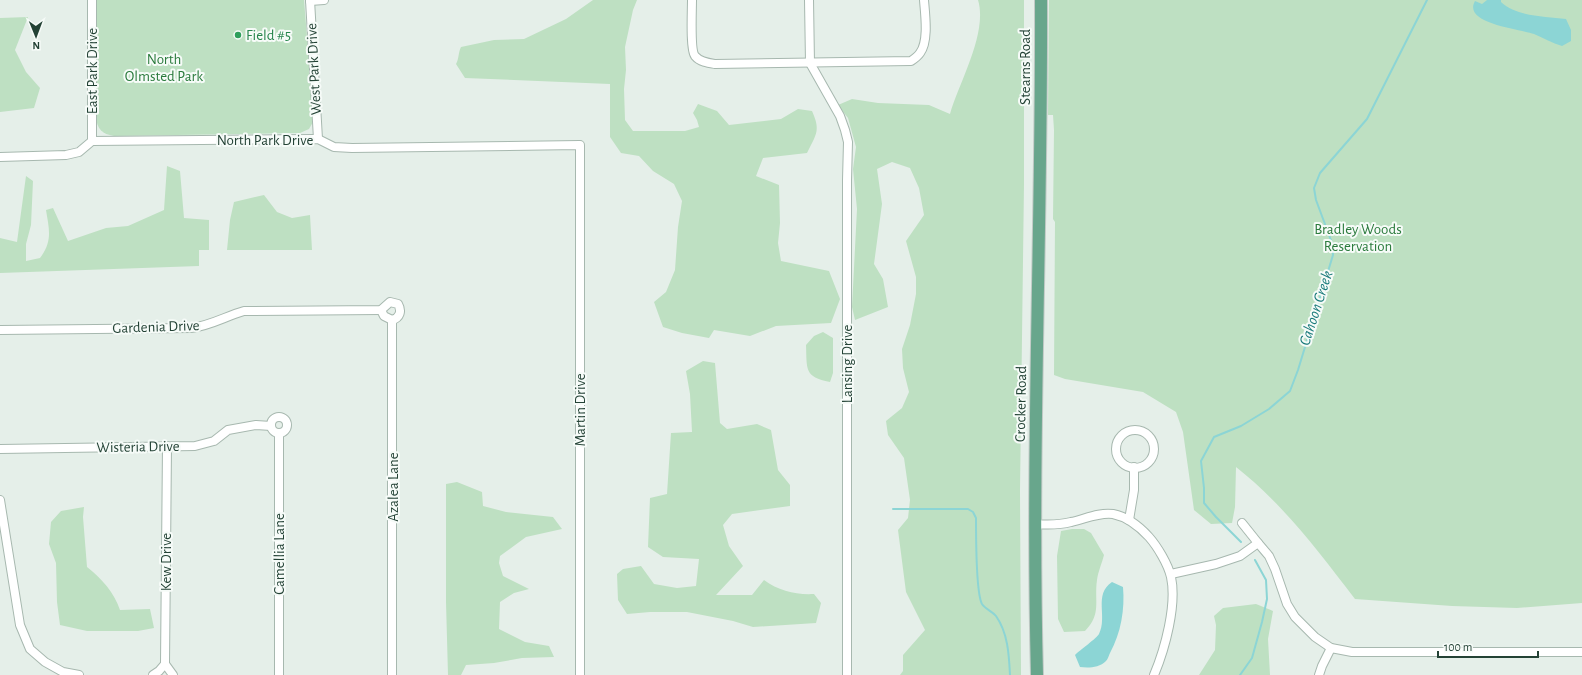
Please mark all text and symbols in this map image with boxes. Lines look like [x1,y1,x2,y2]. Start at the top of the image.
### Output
north arrow [16,16,56,56]
street label: West Park Drive [304,23,324,115]
street label: East Park Drive [85,28,100,114]
place label: Field #5 [246,28,291,43]
street label: Stearns Road [1018,29,1033,105]
marker: Field #5 [233,30,243,40]
text: N [32,40,40,51]
park label: North Olmsted Park [125,52,203,84]
street label: North Park Drive [217,133,313,148]
park label: Bradley Woods Reservation [1314,222,1402,254]
water label: Cahoon Creek [1296,269,1336,347]
street label: Gardenia Drive [112,318,200,336]
street label: Lansing Drive [840,325,855,403]
street label: Crocker Road [1013,366,1029,442]
street label: Martin Drive [573,373,588,447]
street label: Wisteria Drive [96,439,180,455]
street label: Azalea Lane [386,452,401,522]
street label: Camellia Lane [272,513,287,595]
street label: Kew Drive [159,533,174,591]
scale bar [1438,633,1538,659]
text: 100 m [1444,641,1472,653]

